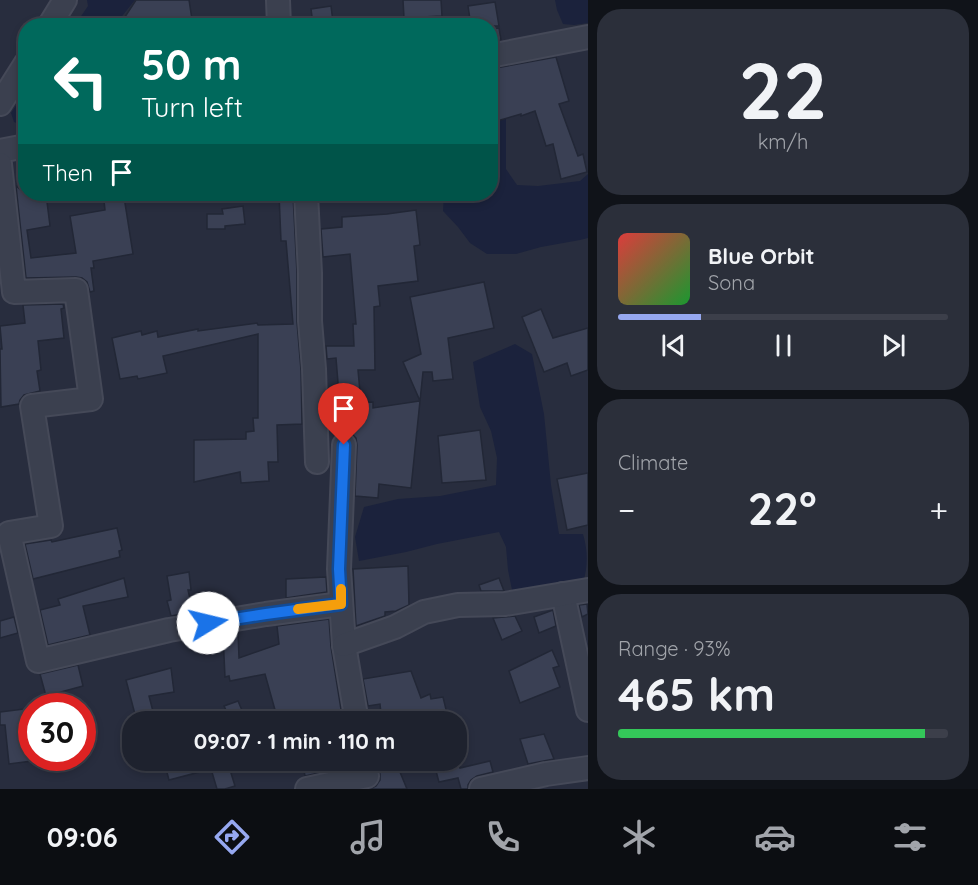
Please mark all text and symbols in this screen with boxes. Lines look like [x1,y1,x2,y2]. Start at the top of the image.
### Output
text: 50 m [141,38,241,91]
text: 22 [739,41,827,139]
icon: left [42,42,120,120]
text: Turn left [141,90,243,124]
text: km/h [758,129,808,154]
icon: arrive [105,156,138,189]
text: Then [42,159,93,187]
text: Blue Orbit [708,242,814,270]
text: Sona [708,270,755,295]
icon: previous [657,329,690,362]
icon: pause [767,329,800,362]
icon: next [877,329,910,362]
pin [318,383,369,445]
icon: arrive [327,392,360,425]
text: Climate [618,450,688,475]
text: 22° [748,480,817,536]
text: − [618,489,635,530]
text: + [929,489,948,530]
position arrow [176,591,240,655]
text: Range · 93% [618,636,731,661]
text: 465 km [618,666,775,722]
speed limit sign: 30 [18,693,96,771]
text: 09:07 · 1 min · 110 m [194,727,395,755]
icon: directions [211,816,253,858]
icon: music [347,816,389,858]
icon: phone [482,816,524,858]
icon: climate [618,816,660,858]
icon: car [754,816,796,858]
icon: filters [889,816,931,858]
text: 09:06 [47,820,118,854]

